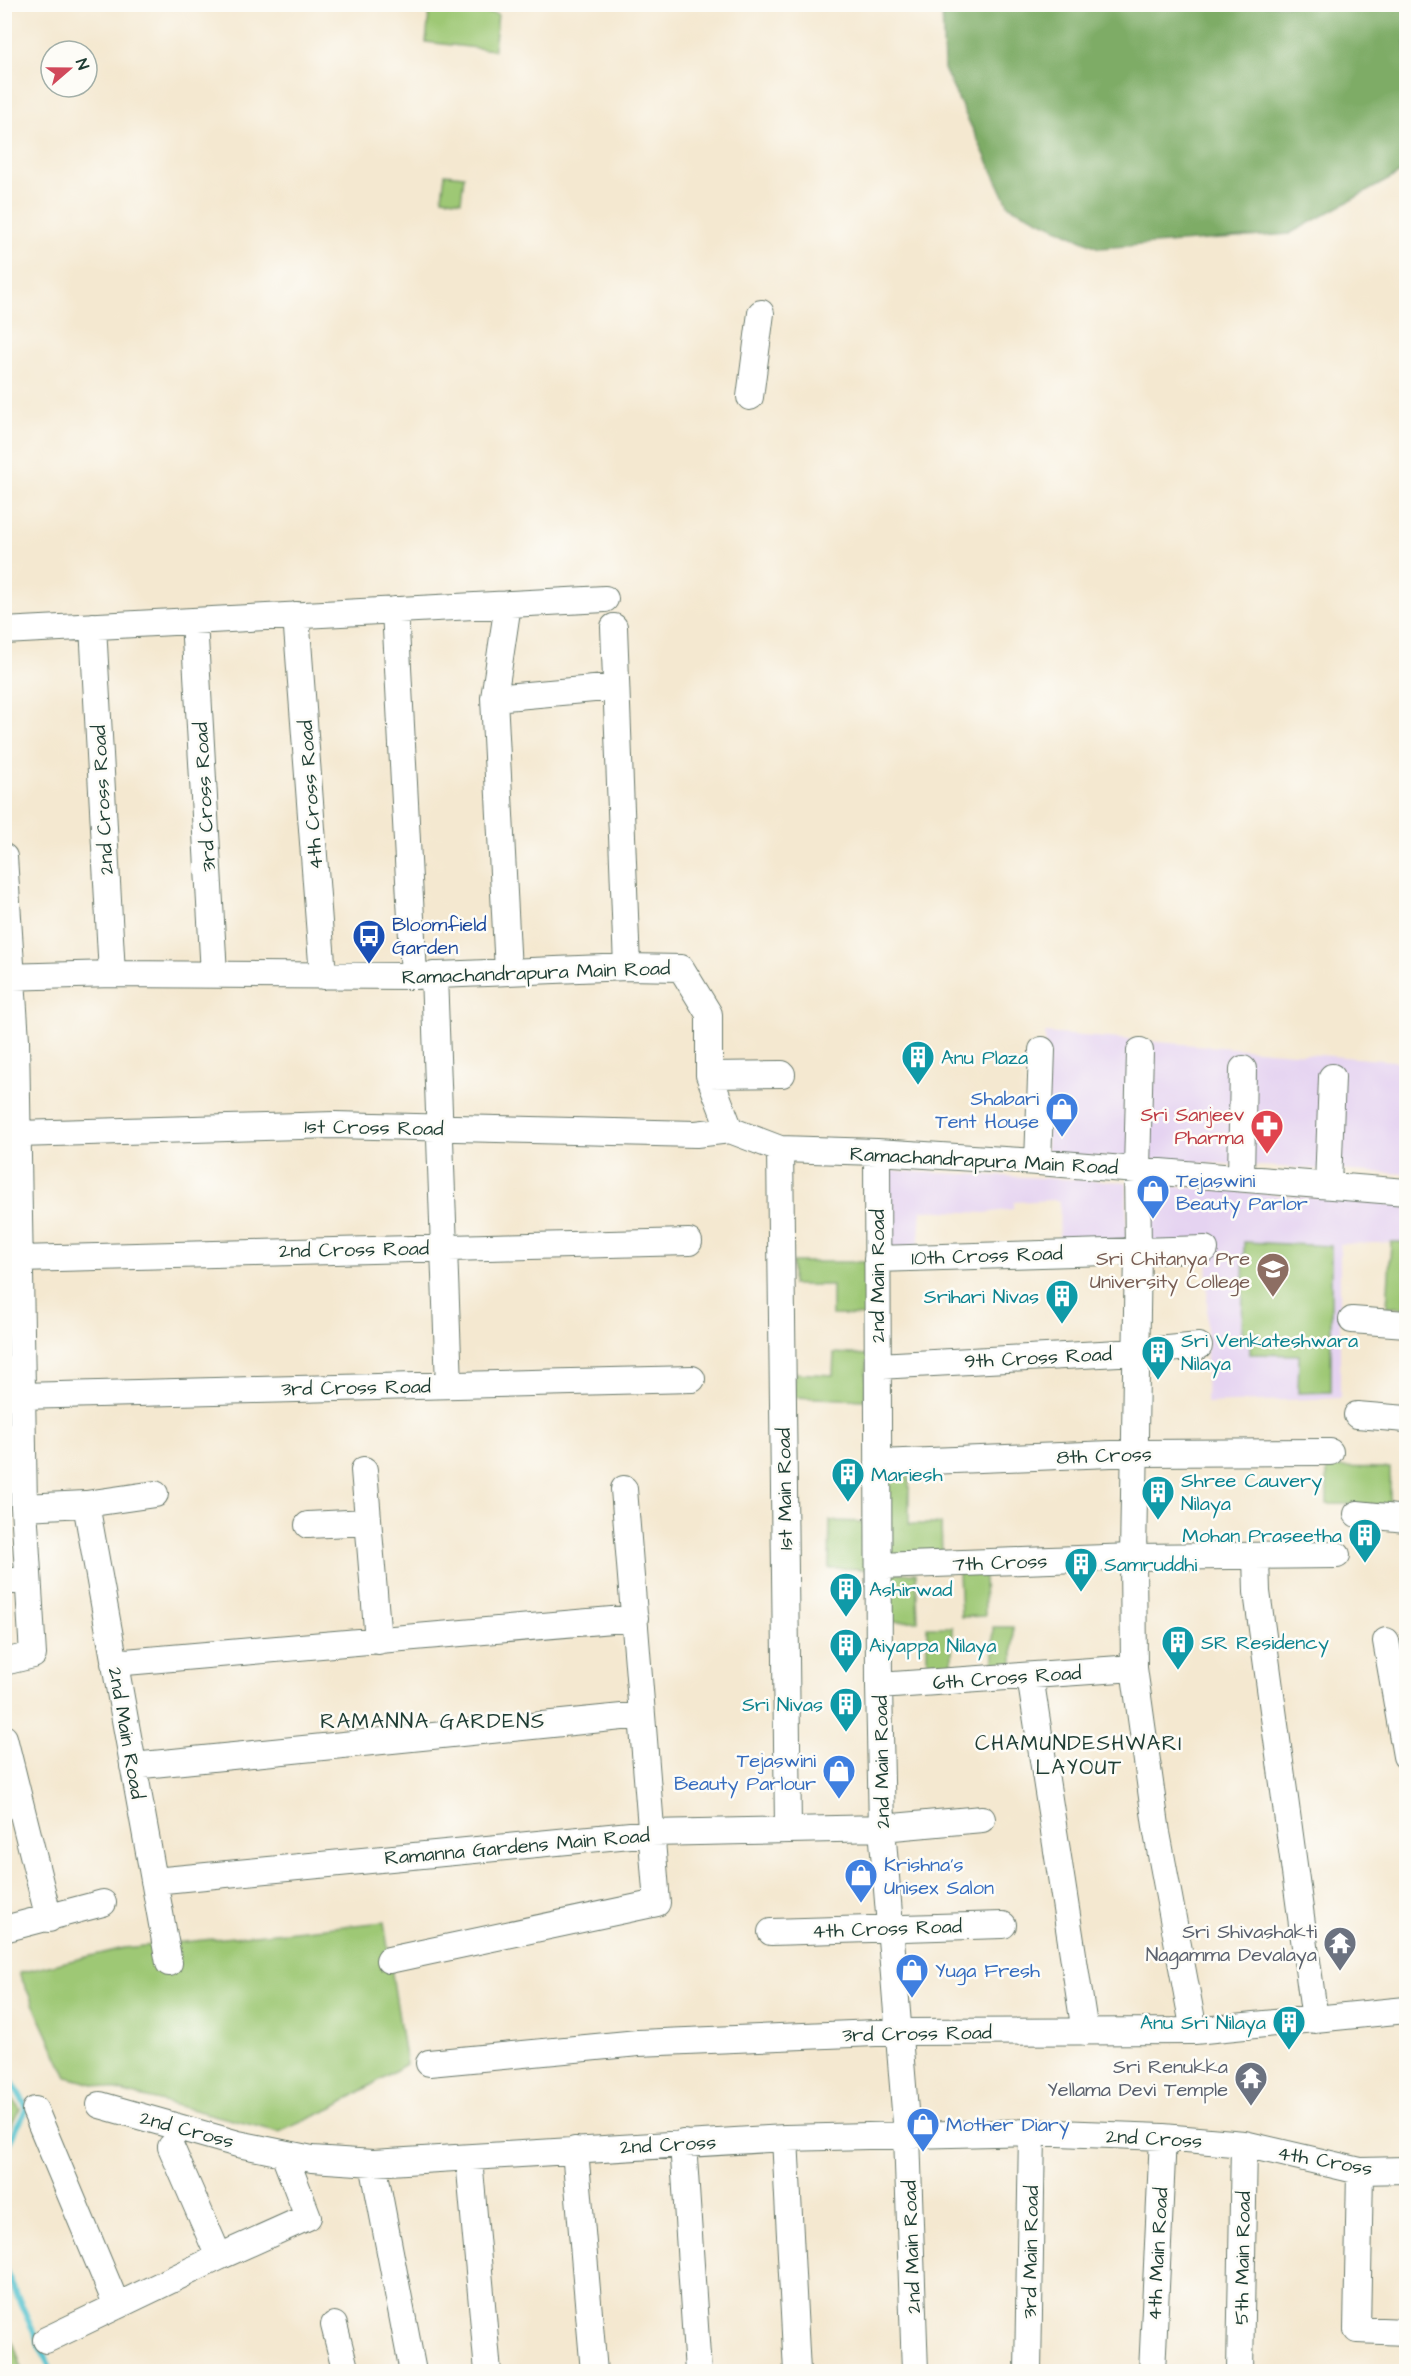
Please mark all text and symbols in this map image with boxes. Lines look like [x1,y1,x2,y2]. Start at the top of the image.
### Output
north arrow [39,39,99,99]
text: N [70,56,94,73]
street label: 4th Cross Road [292,719,330,871]
street label: 3rd Cross Road [187,721,223,873]
street label: 2nd Cross Road [85,724,121,876]
place label: Bloomfield Garden [392,911,487,962]
bus stop icon: Bloomfield Garden [351,918,387,965]
street label: Ramachandrapura Main Road [401,954,671,992]
building icon: Anu Plaza [900,1039,936,1086]
place label: Anu Plaza [941,1044,1028,1072]
place label: Shabari Tent House [935,1085,1039,1136]
shop icon: Shabari Tent House [1044,1091,1080,1138]
place label: Sri Sanjeev Pharma [1140,1101,1245,1152]
pharmacy icon: Sri Sanjeev Pharma [1249,1108,1285,1155]
street label: 1st Cross Road [304,1113,444,1143]
street label: Ramachandrapura Main Road [849,1140,1119,1182]
place label: Tejaswini Beauty Parlor [1176,1167,1308,1219]
shop icon: Tejaswini Beauty Parlor [1135,1173,1171,1220]
street label: 2nd Main Road [864,1209,892,1343]
street label: 2nd Cross Road [279,1235,429,1265]
street label: 10th Cross Road [911,1239,1063,1273]
place label: Sri Chitanya Pre University College [1090,1245,1250,1297]
school or university icon: Sri Chitanya Pre University College [1255,1251,1291,1298]
building icon: Srihari Nivas [1044,1278,1080,1325]
place label: Srihari Nivas [924,1283,1039,1311]
place label: Sri Venkateshwara Nilaya [1181,1327,1358,1379]
building icon: Sri Venkateshwara Nilaya [1140,1334,1176,1381]
street label: 9th Cross Road [963,1340,1113,1376]
street label: 3rd Cross Road [281,1373,431,1403]
street label: 1st Main Road [770,1428,800,1550]
street label: 8th Cross [1056,1440,1152,1472]
building icon: Mariesh [830,1456,866,1503]
place label: Mariesh [871,1461,943,1489]
place label: Shree Cauvery Nilaya [1181,1467,1322,1519]
building icon: Shree Cauvery Nilaya [1140,1474,1176,1521]
building icon: Mohan Praseetha [1347,1517,1383,1564]
place label: Mohan Praseetha [1182,1522,1342,1550]
building icon: Samruddhi [1063,1546,1099,1593]
street label: 7th Cross [952,1547,1048,1579]
place label: Samruddhi [1104,1551,1197,1579]
building icon: Ashirwad [828,1571,864,1618]
place label: Ashirwad [869,1576,952,1604]
building icon: SR Residency [1160,1624,1196,1671]
building icon: Aiyappa Nilaya [828,1627,864,1674]
place label: SR Residency [1201,1629,1329,1658]
place label: Aiyappa Nilaya [869,1632,996,1661]
street label: 6th Cross Road [932,1659,1082,1697]
street label: 2nd Main Road [101,1665,151,1801]
building icon: Sri Nivas [828,1686,864,1733]
place label: Sri Nivas [742,1691,823,1719]
street label: 2nd Main Road [867,1695,897,1829]
district label: RAMANNA GARDENS [320,1707,546,1736]
district label: CHAMUNDESHWARI LAYOUT [975,1729,1183,1782]
place label: Tejaswini Beauty Parlour [674,1747,816,1799]
shop icon: Tejaswini Beauty Parlour [821,1753,857,1800]
street label: Ramanna Gardens Main Road [383,1821,651,1873]
place label: Krishna's Unisex Salon [884,1851,994,1902]
shop icon: Krishna's Unisex Salon [843,1857,879,1904]
street label: 4th Cross Road [812,1912,963,1946]
place label: Sri Shivashakti Nagamma Devalaya [1146,1918,1317,1970]
temple icon: Sri Shivashakti Nagamma Devalaya [1322,1925,1358,1972]
shop icon: Yuga Fresh [894,1952,930,1999]
place label: Yuga Fresh [935,1957,1040,1986]
building icon: Anu Sri Nilaya [1271,2004,1307,2051]
place label: Anu Sri Nilaya [1140,2009,1266,2038]
street label: 3rd Cross Road [842,2019,992,2049]
place label: Sri Renukka Yellama Devi Temple [1047,2053,1228,2104]
temple icon: Sri Renukka Yellama Devi Temple [1233,2060,1269,2107]
street label: 2nd Cross [137,2104,237,2156]
shop icon: Mother Diary [905,2106,941,2153]
place label: Mother Diary [946,2111,1070,2140]
street label: 2nd Cross [1105,2122,1203,2155]
street label: 2nd Cross [619,2128,717,2161]
street label: 4th Cross [1275,2139,1375,2183]
street label: 2nd Main Road [896,2180,928,2314]
street label: 3rd Main Road [1016,2185,1046,2319]
street label: 4th Main Road [1141,2187,1175,2321]
street label: 5th Main Road [1228,2191,1258,2325]

